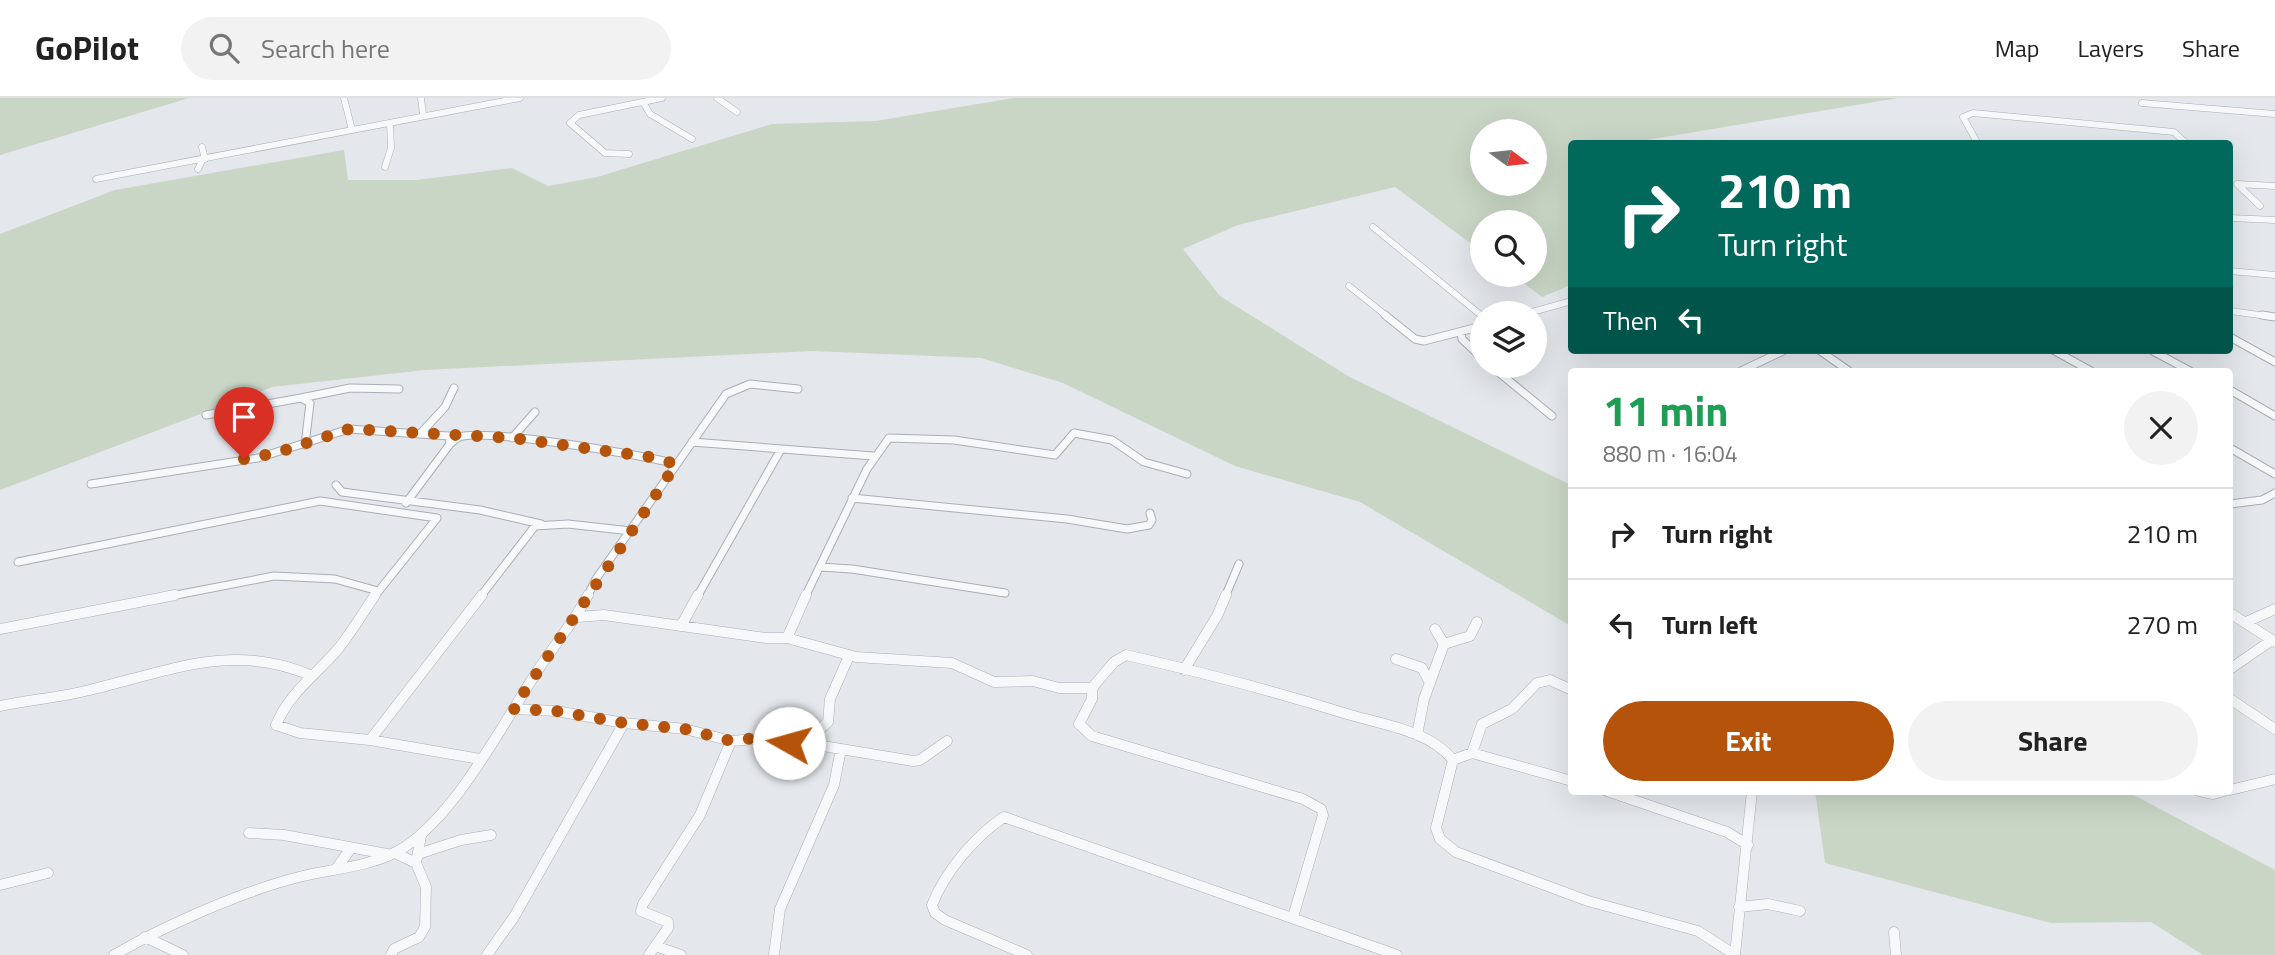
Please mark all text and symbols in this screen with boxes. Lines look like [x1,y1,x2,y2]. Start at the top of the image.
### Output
search box [181,17,671,80]
text: GoPilot [35,23,139,73]
icon: search [205,29,243,67]
text: Search here [261,29,390,68]
text: Map [1995,30,2040,66]
text: Layers [2078,30,2144,66]
text: Share [2182,30,2240,66]
north arrow [1470,119,1547,196]
map controls [1470,119,1547,378]
text: 210 m [1718,152,1852,227]
icon: right [1603,168,1694,259]
button: search [1470,210,1547,287]
text: Turn right [1718,220,1847,268]
button: layers [1470,301,1547,378]
text: Then [1603,301,1658,340]
icon: left [1672,301,1710,339]
text: 11 min [1603,378,1729,442]
pin [214,387,274,459]
button: close [2124,391,2198,465]
icon: arrive [225,398,263,436]
text: 880 m · 16:04 [1603,436,1738,471]
text: Turn right [1662,514,1773,553]
text: 210 m [2127,514,2198,553]
icon: right [1603,515,1641,553]
text: Turn left [1662,605,1757,644]
text: 270 m [2127,605,2198,644]
icon: left [1603,606,1641,644]
button: Exit [1603,701,1894,781]
button: Share [1908,701,2198,781]
position arrow [752,706,826,780]

